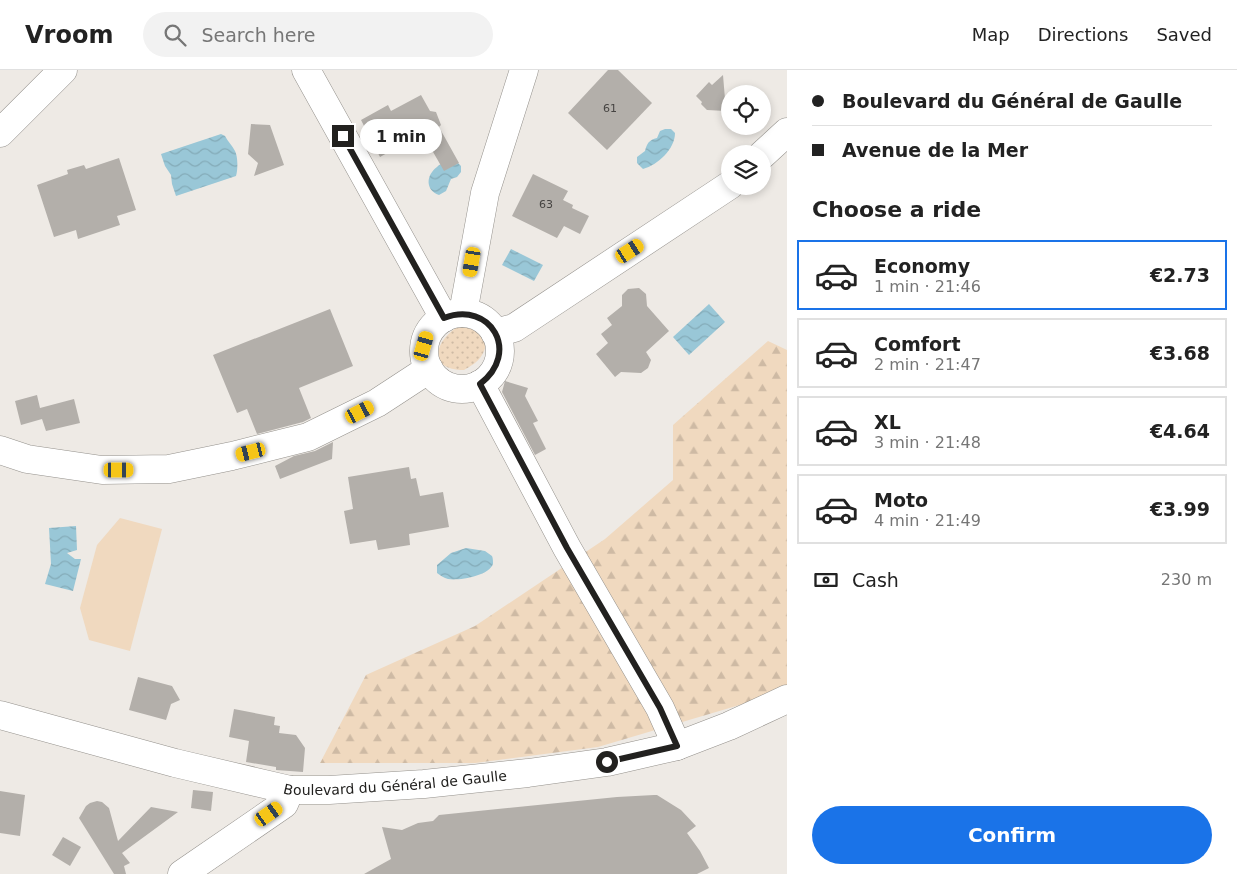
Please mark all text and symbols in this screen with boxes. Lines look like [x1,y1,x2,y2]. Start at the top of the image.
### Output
search box [143,12,493,57]
text: Vroom [25,21,113,49]
icon: search [161,21,189,49]
text: Search here [201,24,316,46]
text: Map [972,24,1010,45]
text: Directions [1038,24,1128,45]
text: Saved [1156,24,1212,45]
map controls [721,85,771,195]
button: locate [721,85,771,135]
text: Boulevard du Général de Gaulle [842,90,1182,112]
house number: 61 [603,102,617,115]
callout: 1 min [360,118,443,154]
route end [332,125,354,147]
text: 1 min [376,127,426,146]
text: Avenue de la Mer [842,139,1028,161]
button: layers [721,145,771,195]
text: Choose a ride [812,197,981,222]
house number: 63 [539,198,553,211]
car [613,237,646,265]
car [462,246,481,278]
icon: car [814,253,859,298]
text: Economy [874,255,970,277]
text: €2.73 [1150,264,1210,286]
text: 1 min · 21:46 [874,277,981,296]
car [412,330,435,362]
icon: car [814,331,859,376]
text: Comfort [874,333,961,355]
text: €3.68 [1150,342,1210,364]
text: 2 min · 21:47 [874,355,981,374]
car [343,399,376,425]
icon: car [814,409,859,454]
text: XL [874,411,901,433]
text: €4.64 [1150,420,1210,442]
text: 3 min · 21:48 [874,433,981,452]
car [234,441,267,463]
car [104,463,134,478]
icon: car [814,487,859,532]
text: Moto [874,489,928,511]
text: €3.99 [1150,498,1210,520]
text: 4 min · 21:49 [874,511,981,530]
icon: cash [812,566,840,594]
text: Cash [852,569,899,591]
text: 230 m [1161,570,1212,589]
route start [596,751,618,773]
street label: Boulevard du Général de Gaulle [282,767,508,798]
car [252,799,285,829]
button: Confirm [812,806,1212,864]

